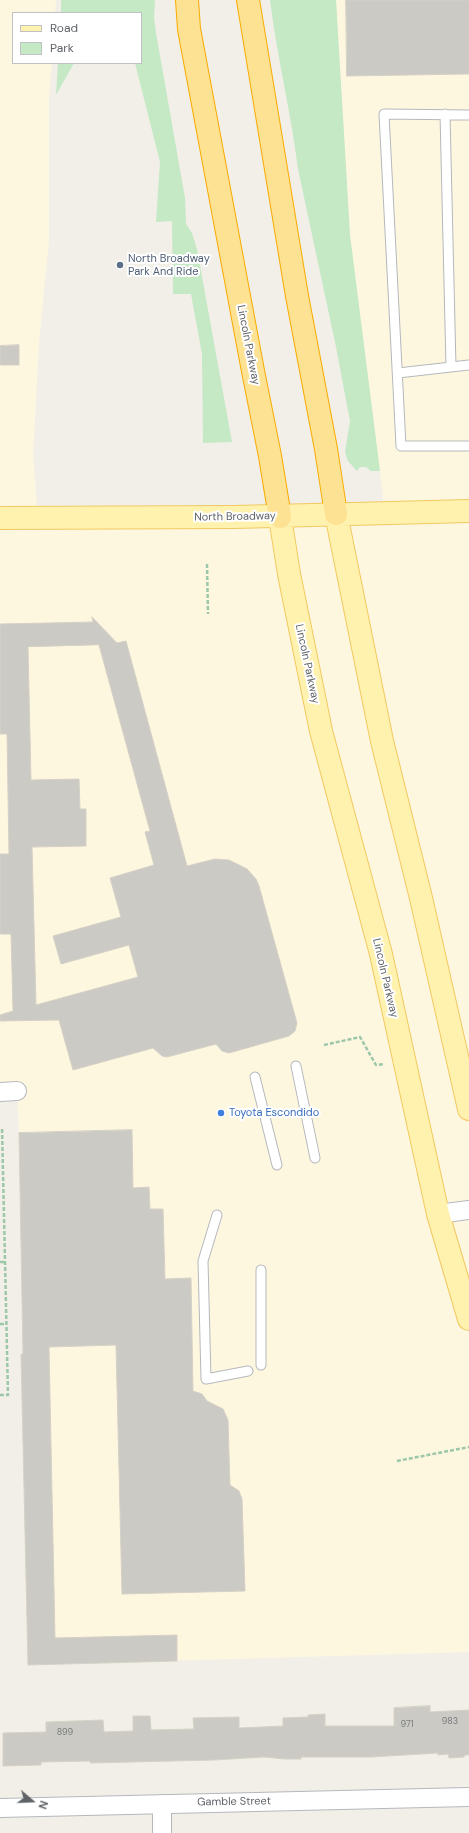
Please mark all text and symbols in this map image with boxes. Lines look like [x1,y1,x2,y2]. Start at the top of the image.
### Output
legend [12,12,142,64]
text: Road [50,20,78,36]
text: Park [50,40,74,56]
place label: North Broadway Park And Ride [128,252,210,278]
marker: North Broadway Park And Ride [115,260,125,270]
street label: Lincoln Parkway [234,304,262,386]
street label: North Broadway [194,510,276,524]
street label: Lincoln Parkway [292,623,322,705]
street label: Lincoln Parkway [369,937,401,1019]
place label: Toyota Escondido [229,1106,319,1120]
marker: Toyota Escondido [216,1108,226,1118]
house number: 983 [442,1717,458,1727]
house number: 971 [400,1720,414,1730]
house number: 899 [57,1728,73,1738]
north arrow [12,1781,52,1821]
street label: Gamble Street [197,1795,271,1809]
text: N [35,1799,51,1811]

